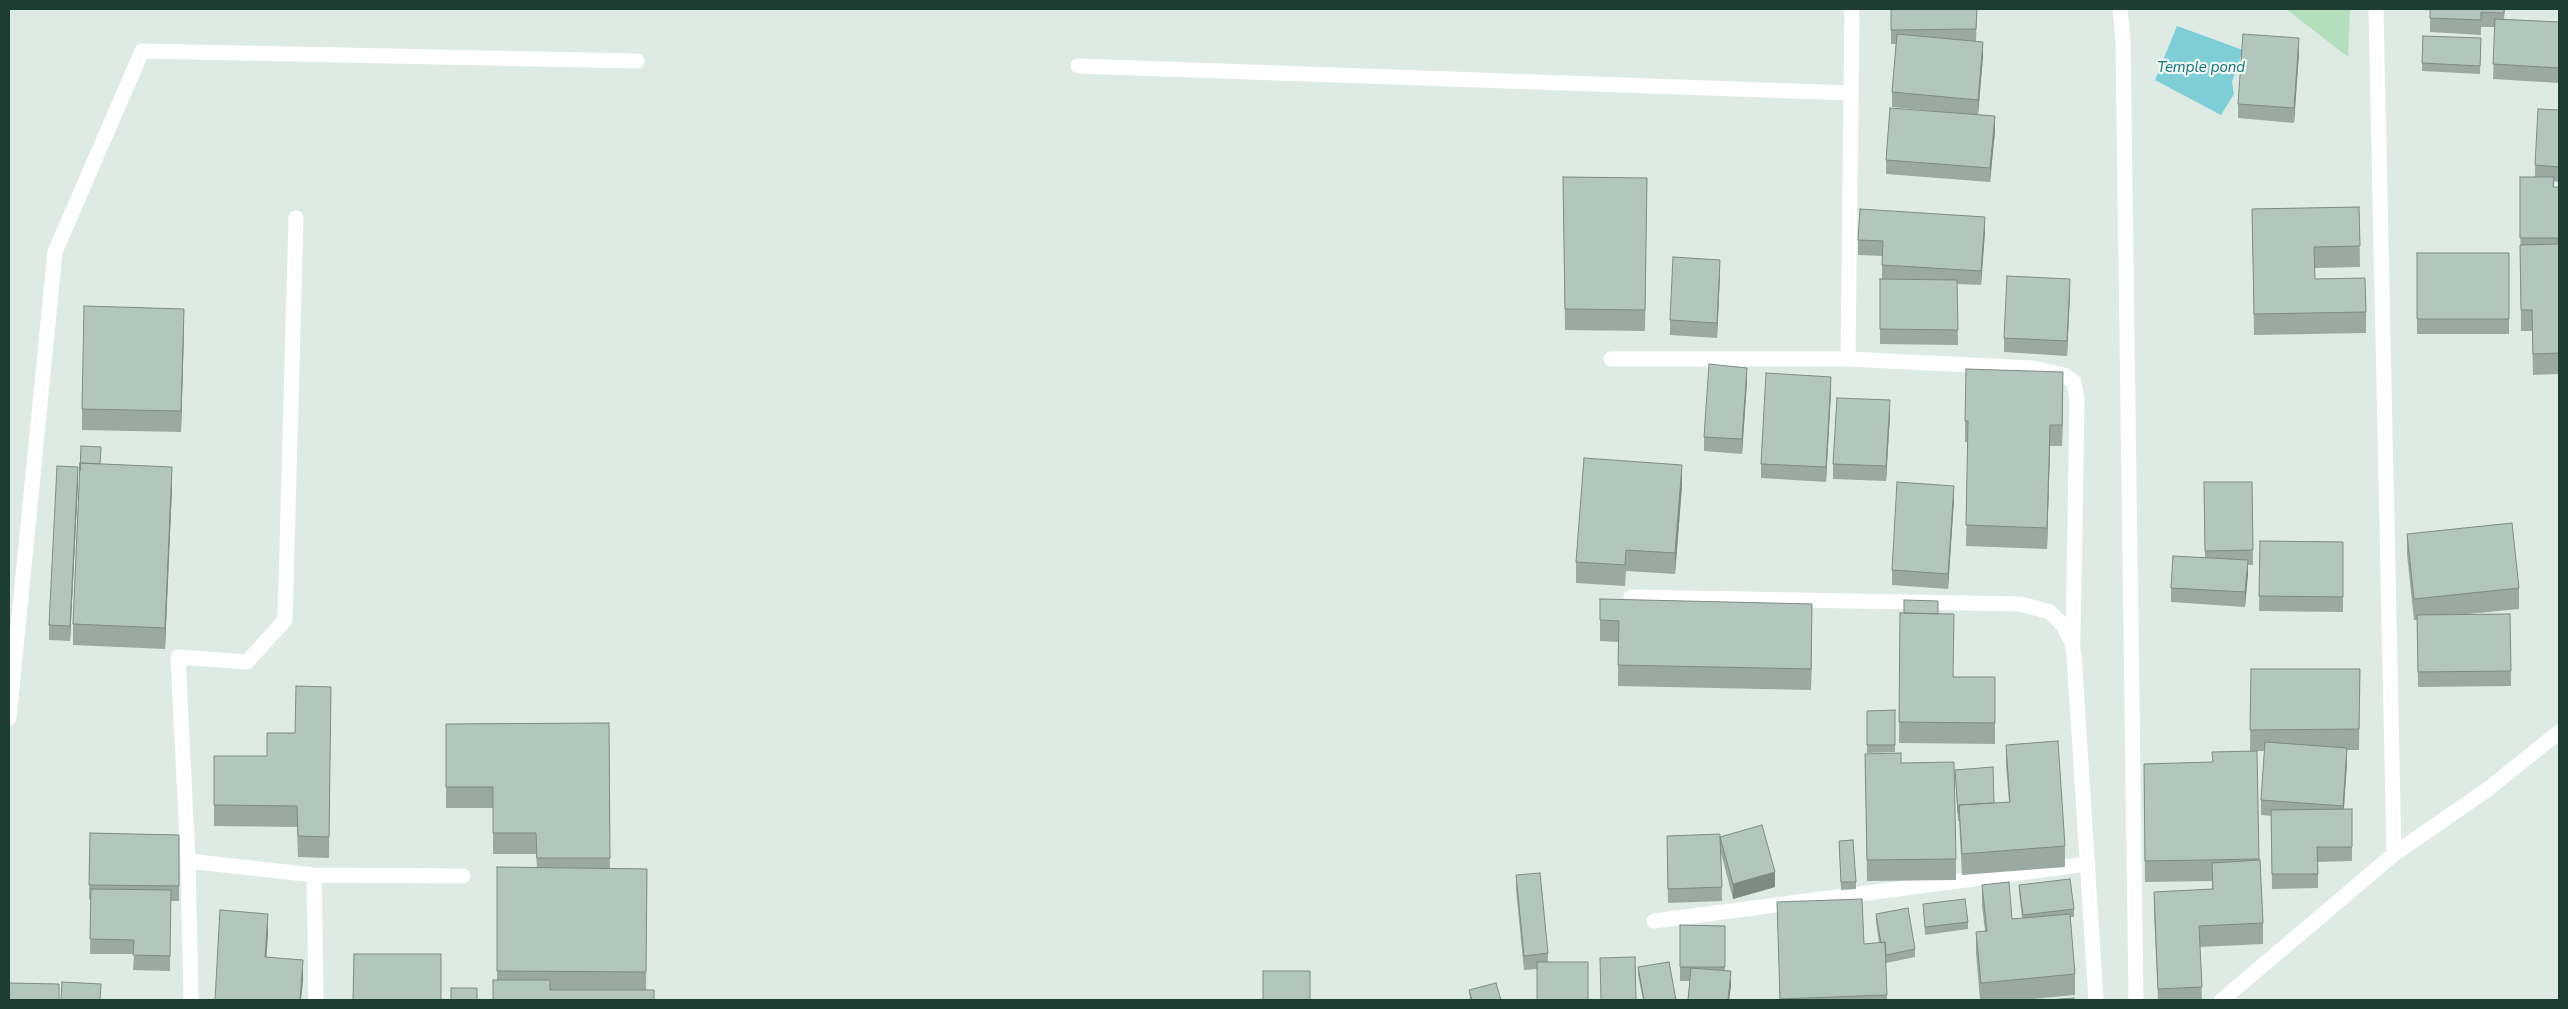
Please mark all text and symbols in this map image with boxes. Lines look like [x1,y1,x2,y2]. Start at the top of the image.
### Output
water label: Temple pond [2157,59,2245,77]

